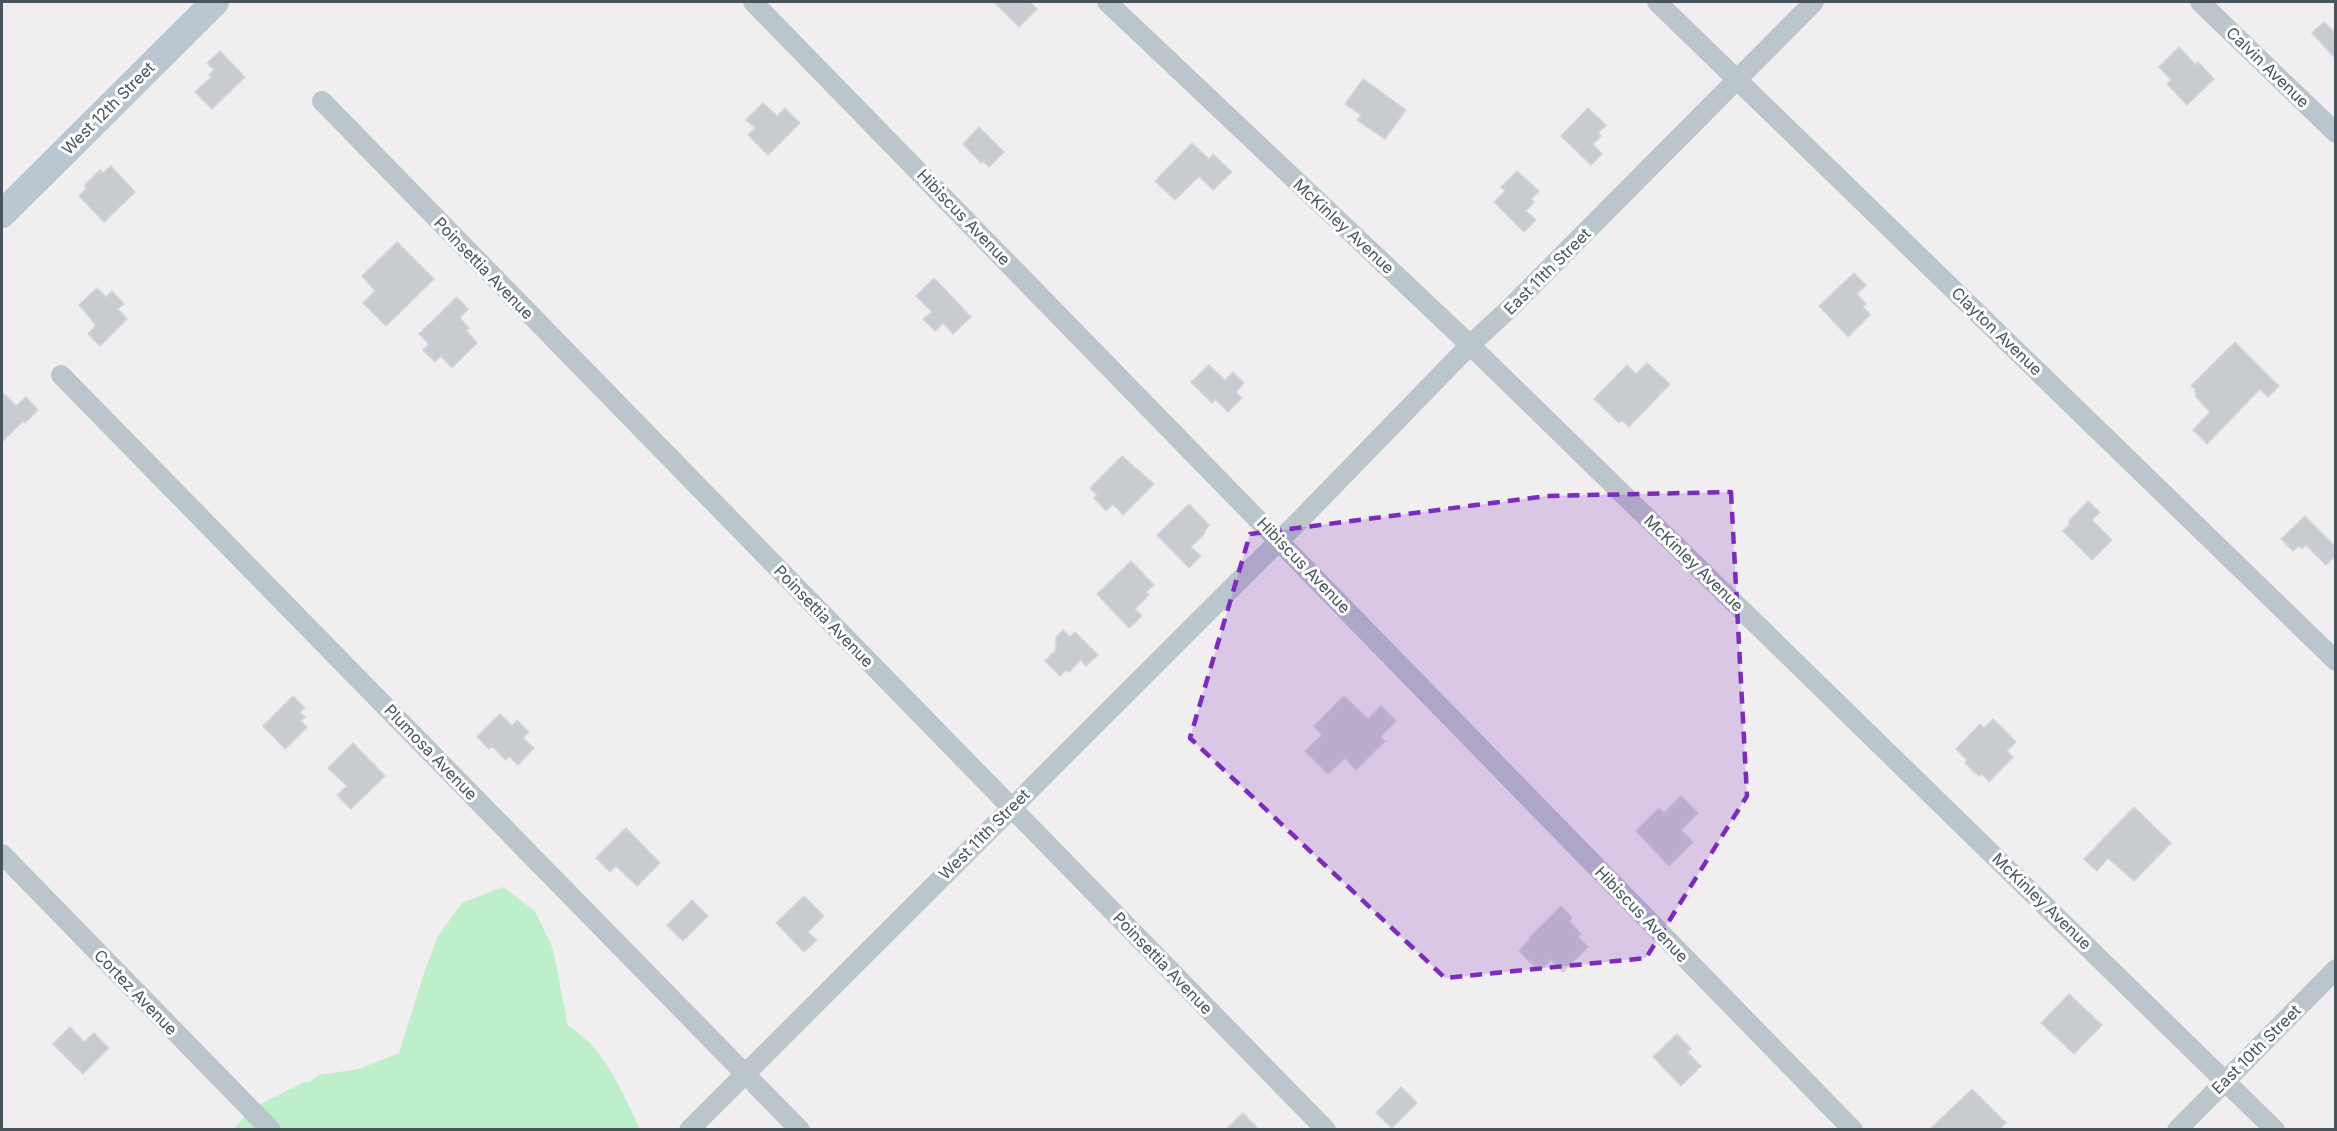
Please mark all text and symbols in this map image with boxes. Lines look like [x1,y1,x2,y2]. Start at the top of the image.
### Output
street label: Calvin Avenue [2222,22,2314,112]
street label: West 12th Street [57,57,159,159]
street label: Hibiscus Avenue [913,165,1015,269]
street label: McKinley Avenue [1289,174,1399,278]
street label: Poinsettia Avenue [430,213,538,323]
street label: East 11th Street [1499,223,1595,319]
street label: Clayton Avenue [1947,283,2047,379]
street label: McKinley Avenue [1640,510,1748,616]
street label: Hibiscus Avenue [1253,513,1355,617]
street label: Poinsettia Avenue [770,561,878,671]
street label: Plumosa Avenue [380,700,482,804]
street label: West 11th Street [934,784,1034,884]
street label: McKinley Avenue [1988,848,2096,954]
street label: Hibiscus Avenue [1591,862,1693,966]
street label: Poinsettia Avenue [1109,908,1217,1018]
street label: Cortez Avenue [90,945,182,1039]
street label: East 10th Street [2207,1000,2305,1098]

